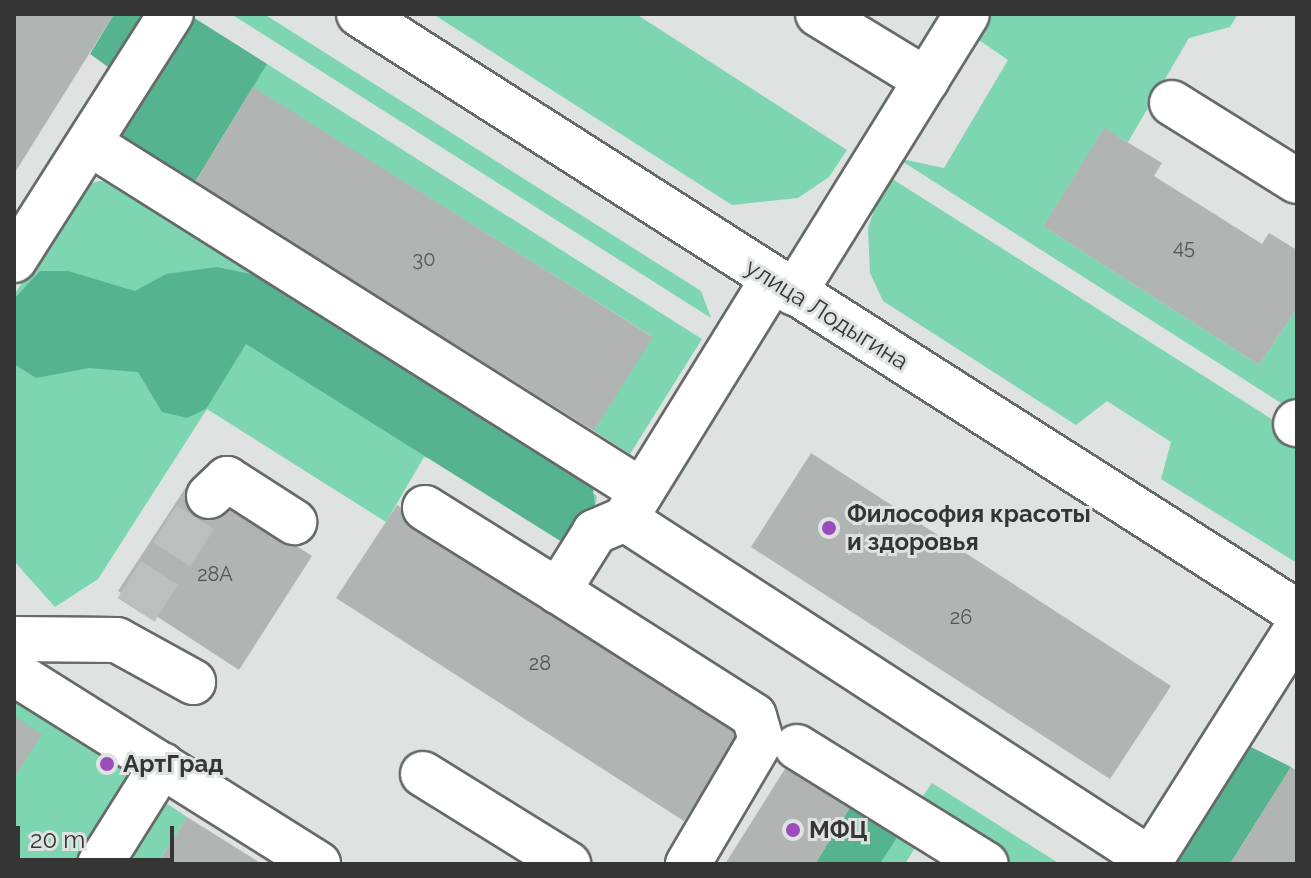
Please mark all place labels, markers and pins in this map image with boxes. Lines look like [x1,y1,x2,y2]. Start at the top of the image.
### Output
place label: Философия красоты и здоровья [847,500,1091,556]
marker: Философия красоты и здоровья [818,517,840,539]
place label: АртГрад [123,750,223,778]
marker: АртГрад [98,755,116,773]
place label: МФЦ [809,816,868,844]
marker: МФЦ [784,821,802,839]

